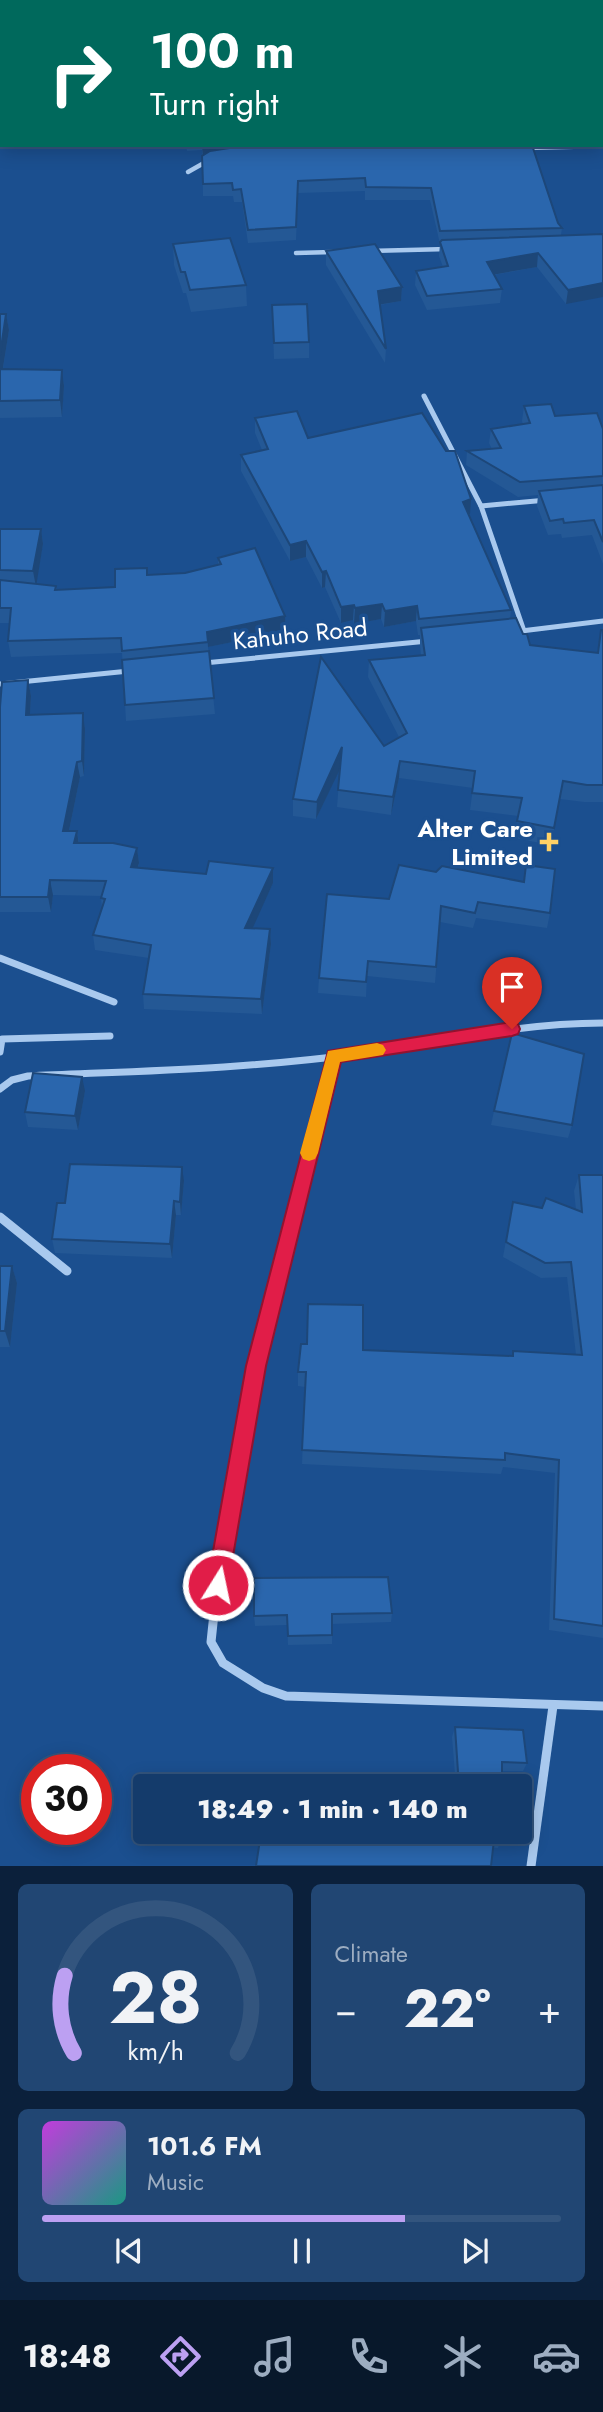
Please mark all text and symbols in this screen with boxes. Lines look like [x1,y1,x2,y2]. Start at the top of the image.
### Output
text: 100 m [150,16,295,86]
icon: right [35,28,126,119]
text: Turn right [150,81,279,127]
street label: Kahuho Road [231,610,369,658]
place label: Alter Care Limited [416,811,533,874]
marker: Alter Care Limited [539,832,559,852]
pin [482,957,542,1029]
icon: arrive [493,968,531,1006]
position arrow [181,1548,255,1622]
speed limit sign: 30 [21,1754,112,1845]
text: 18:49 · 1 min · 140 m [197,1790,468,1828]
text: Climate [335,1937,408,1971]
text: 28 [109,1946,202,2051]
text: 22° [404,1971,491,2047]
text: − [335,1982,357,2037]
text: + [538,1982,561,2037]
text: km/h [127,2033,184,2069]
text: 101.6 FM [147,2127,262,2165]
text: Music [147,2165,204,2199]
icon: previous [110,2232,148,2270]
icon: pause [283,2232,321,2270]
icon: next [456,2232,494,2270]
icon: directions [156,2332,205,2381]
icon: music [250,2332,299,2381]
icon: phone [344,2332,393,2381]
icon: climate [438,2332,487,2381]
icon: car [532,2332,581,2381]
text: 18:48 [22,2333,111,2379]

